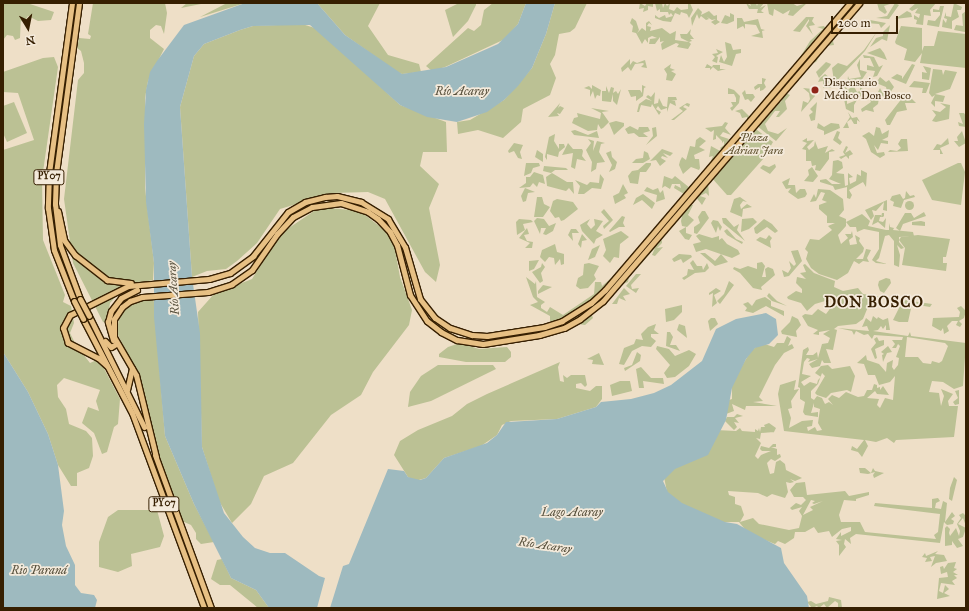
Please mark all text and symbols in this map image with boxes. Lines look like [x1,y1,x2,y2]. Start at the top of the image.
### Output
north arrow [8,8,48,48]
scale bar [833,8,900,34]
text: 200 m [838,16,871,30]
text: N [24,33,36,48]
place label: Dispensario Médico Don Bosco [824,77,911,103]
marker: Dispensario Médico Don Bosco [809,84,821,96]
water label: Río Acaray [435,85,489,99]
park label: Plaza Adrian Jara [725,132,783,158]
road number: PY07 [33,169,65,185]
water label: Río Acaray [165,261,183,315]
district label: DON BOSCO [824,294,924,312]
road number: PY07 [148,496,180,512]
water label: Lago Acaray [541,506,603,520]
water label: Río Acaray [517,535,573,557]
water label: Rio Paraná [11,564,67,578]

